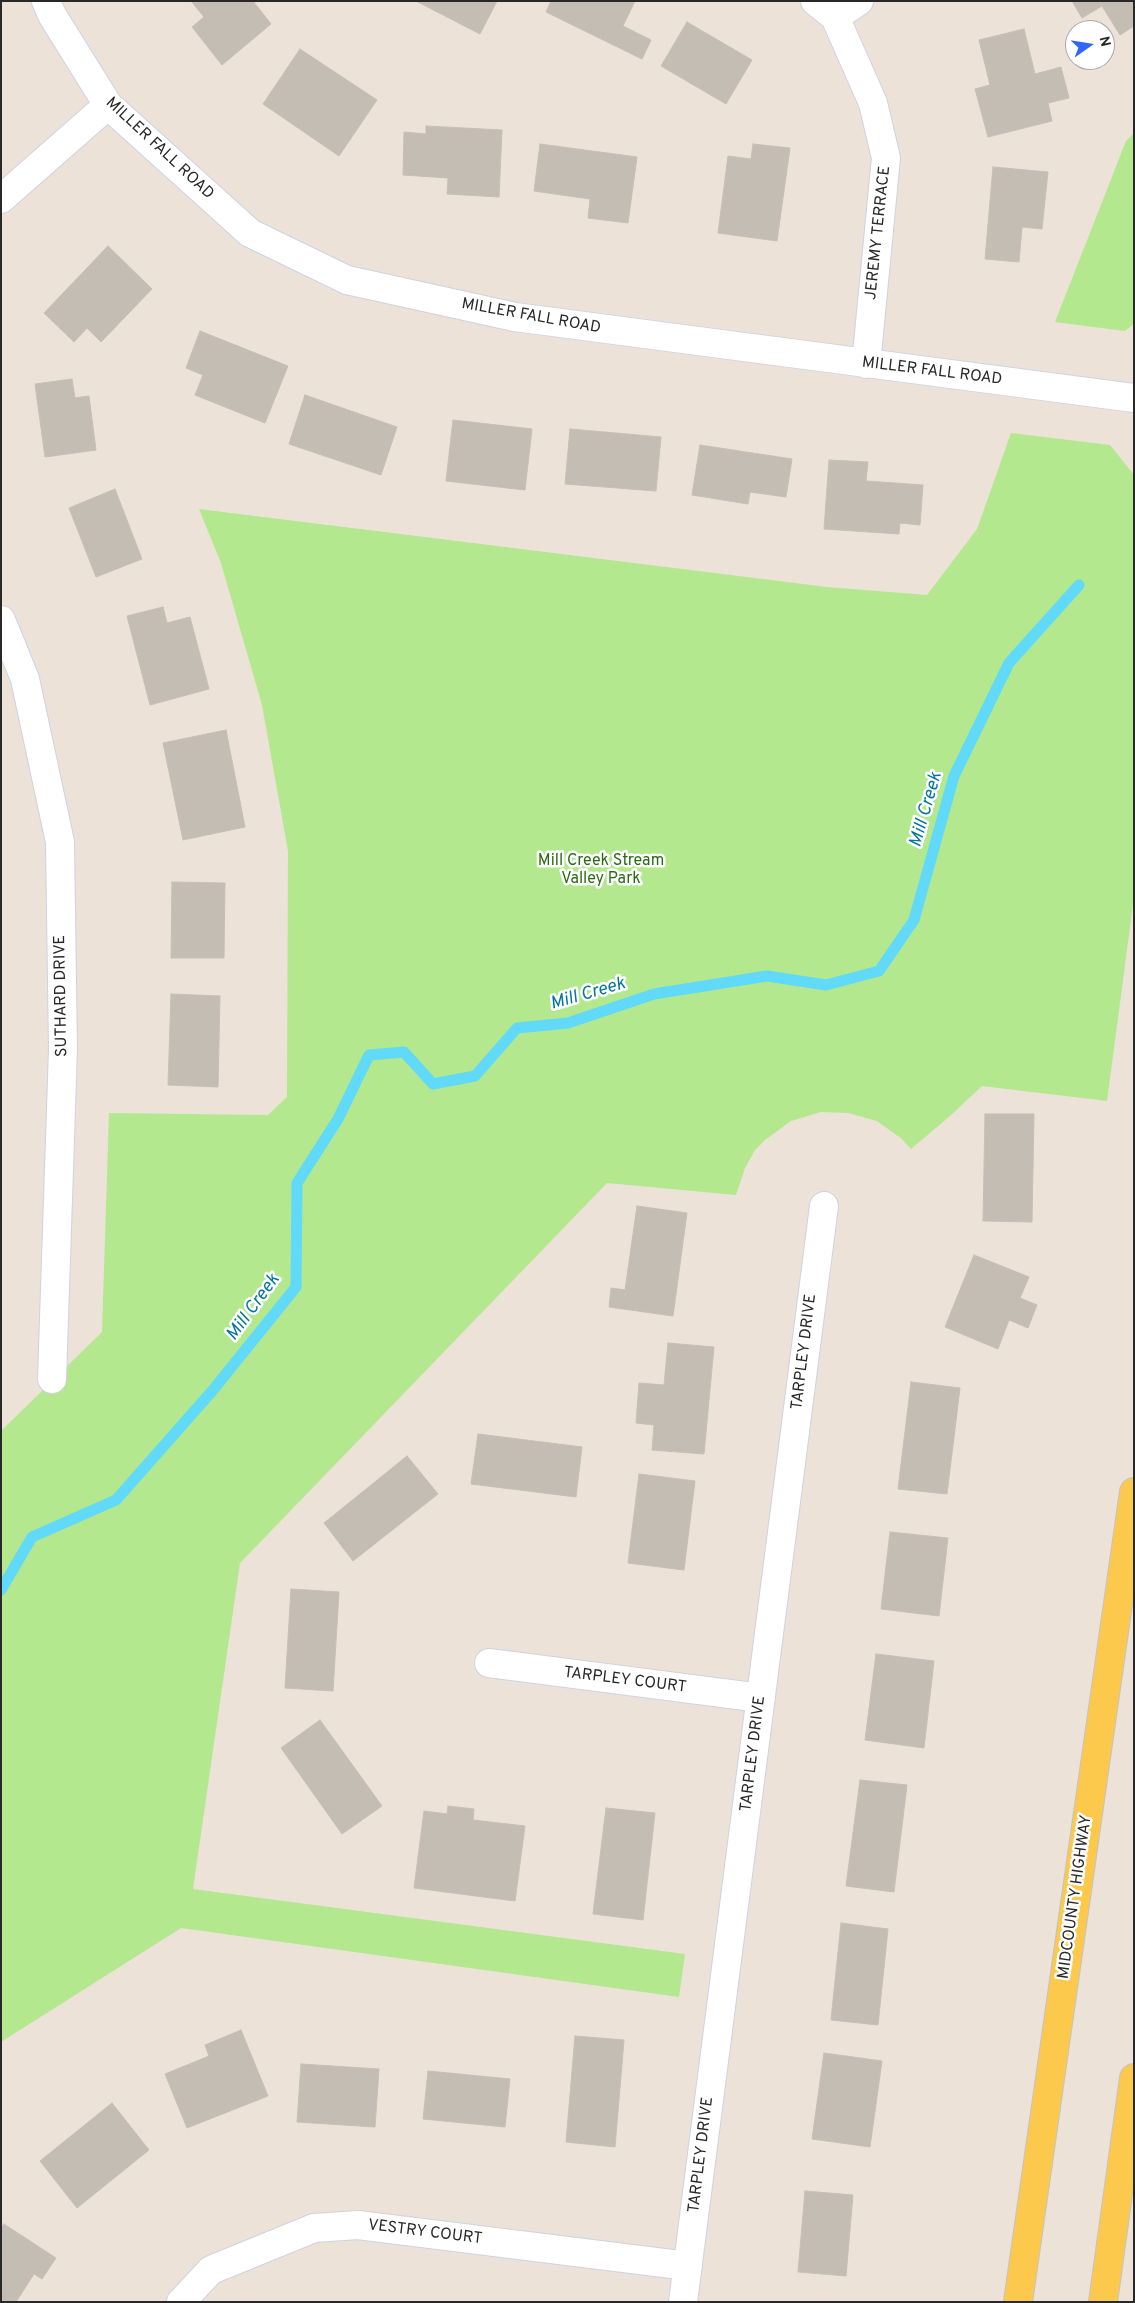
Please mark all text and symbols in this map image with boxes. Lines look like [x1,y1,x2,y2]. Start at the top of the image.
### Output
north arrow [1065,20,1115,70]
text: N [1095,35,1114,49]
street label: MILLER FALL ROAD [101,94,217,204]
street label: JEREMY TERRACE [862,165,896,301]
street label: MILLER FALL ROAD [460,295,602,339]
street label: MILLER FALL ROAD [861,354,1003,390]
water label: Mill Creek [906,770,948,850]
park label: Mill Creek Stream Valley Park [538,852,664,890]
street label: SUTHARD DRIVE [51,935,73,1057]
water label: Mill Creek [548,974,628,1016]
water label: Mill Creek [223,1271,285,1345]
street label: TARPLEY DRIVE [788,1293,822,1411]
street label: TARPLEY COURT [563,1664,687,1698]
street label: TARPLEY DRIVE [737,1695,771,1813]
street label: MIDCOUNTY HIGHWAY [1055,1814,1097,1980]
street label: TARPLEY DRIVE [685,2096,719,2214]
street label: VESTRY COURT [367,2216,483,2250]

